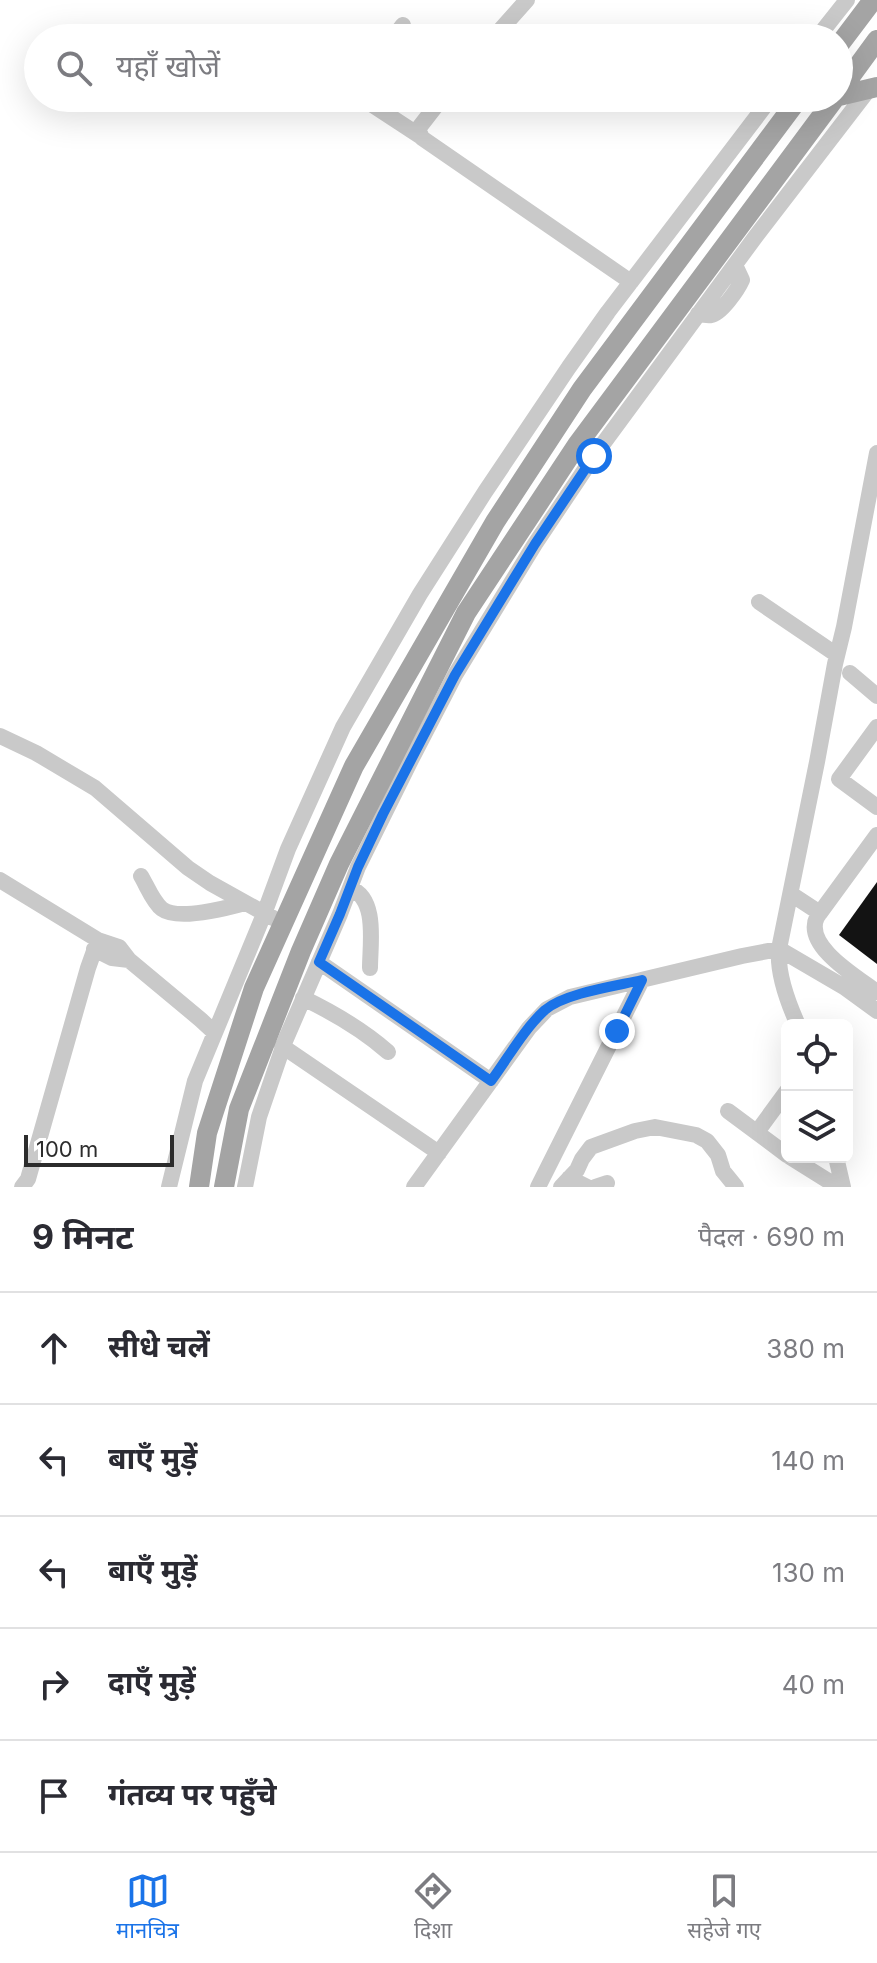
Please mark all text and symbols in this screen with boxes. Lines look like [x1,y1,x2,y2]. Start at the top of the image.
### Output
search box [24,24,853,112]
icon: search [52,46,96,90]
text: यहाँ खोजें [116,48,220,84]
route start [576,438,612,474]
route end [599,1013,635,1049]
map controls [781,1019,853,1163]
button: locate [781,1019,853,1091]
button: layers [781,1091,853,1163]
scale bar [24,1131,174,1167]
text: 100 m [36,1136,98,1162]
text: 9 मिनट [32,1216,134,1257]
text: पैदल · 690 m [698,1221,845,1252]
icon: ahead [32,1326,76,1370]
text: सीधे चलें [108,1328,210,1364]
text: 380 m [766,1333,845,1364]
icon: left [32,1438,76,1482]
text: बाएँ मुड़ें [108,1440,197,1476]
text: 140 m [771,1445,845,1476]
icon: left [32,1550,76,1594]
text: बाएँ मुड़ें [108,1552,197,1588]
text: 130 m [772,1557,845,1588]
icon: right [32,1662,76,1706]
text: दाएँ मुड़ें [108,1664,196,1700]
text: 40 m [782,1669,845,1700]
icon: arrive [32,1774,76,1818]
text: गंतव्य पर पहुँचे [108,1776,276,1812]
tab: मानचित्र [116,1869,179,1947]
tab: दिशा [411,1869,455,1947]
tab: सहेजे गए [687,1869,761,1947]

